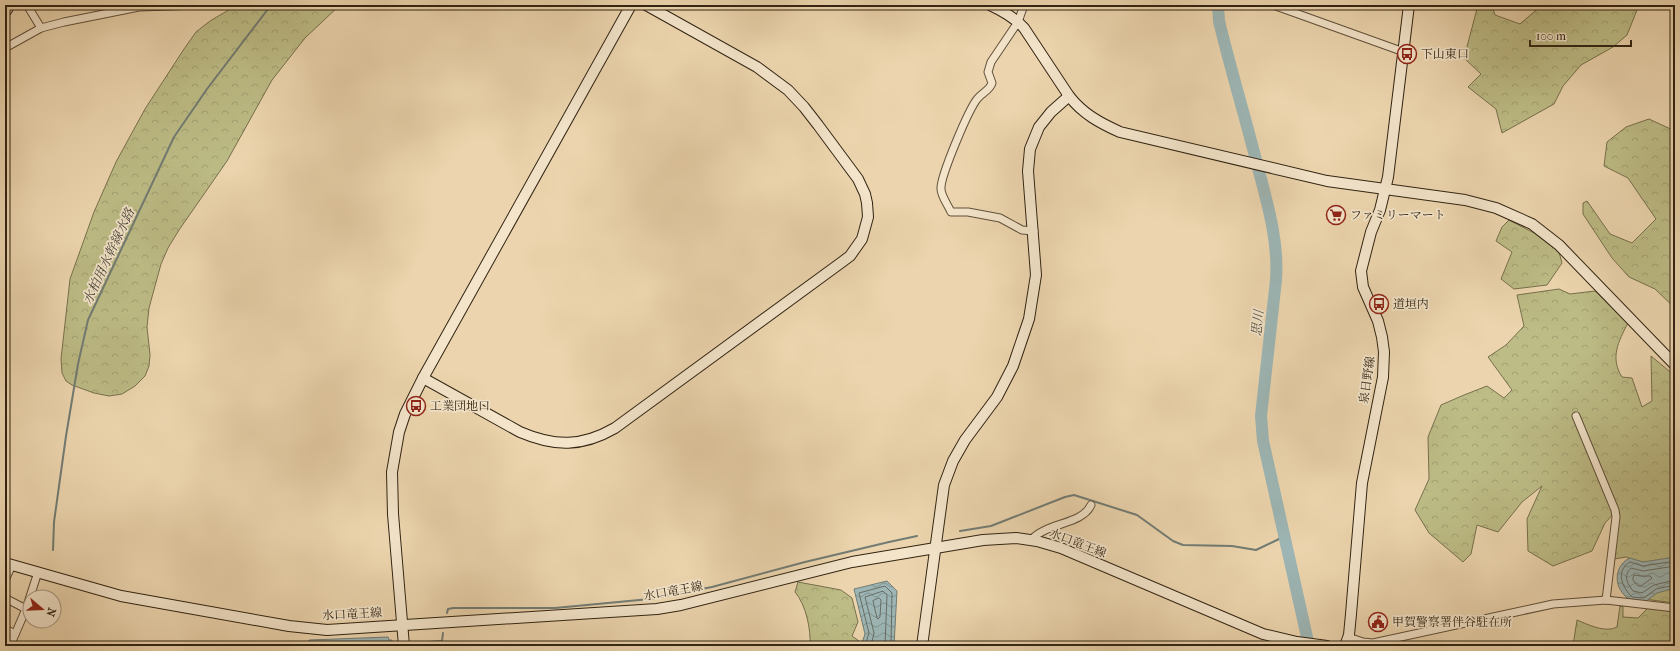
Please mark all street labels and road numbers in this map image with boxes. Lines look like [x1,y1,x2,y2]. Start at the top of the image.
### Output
street label: 泉日野線 [1357,355,1377,405]
street label: 水口竜王線 [1047,526,1109,560]
street label: 水口竜王線 [642,579,704,603]
street label: 水口竜王線 [322,605,382,623]

